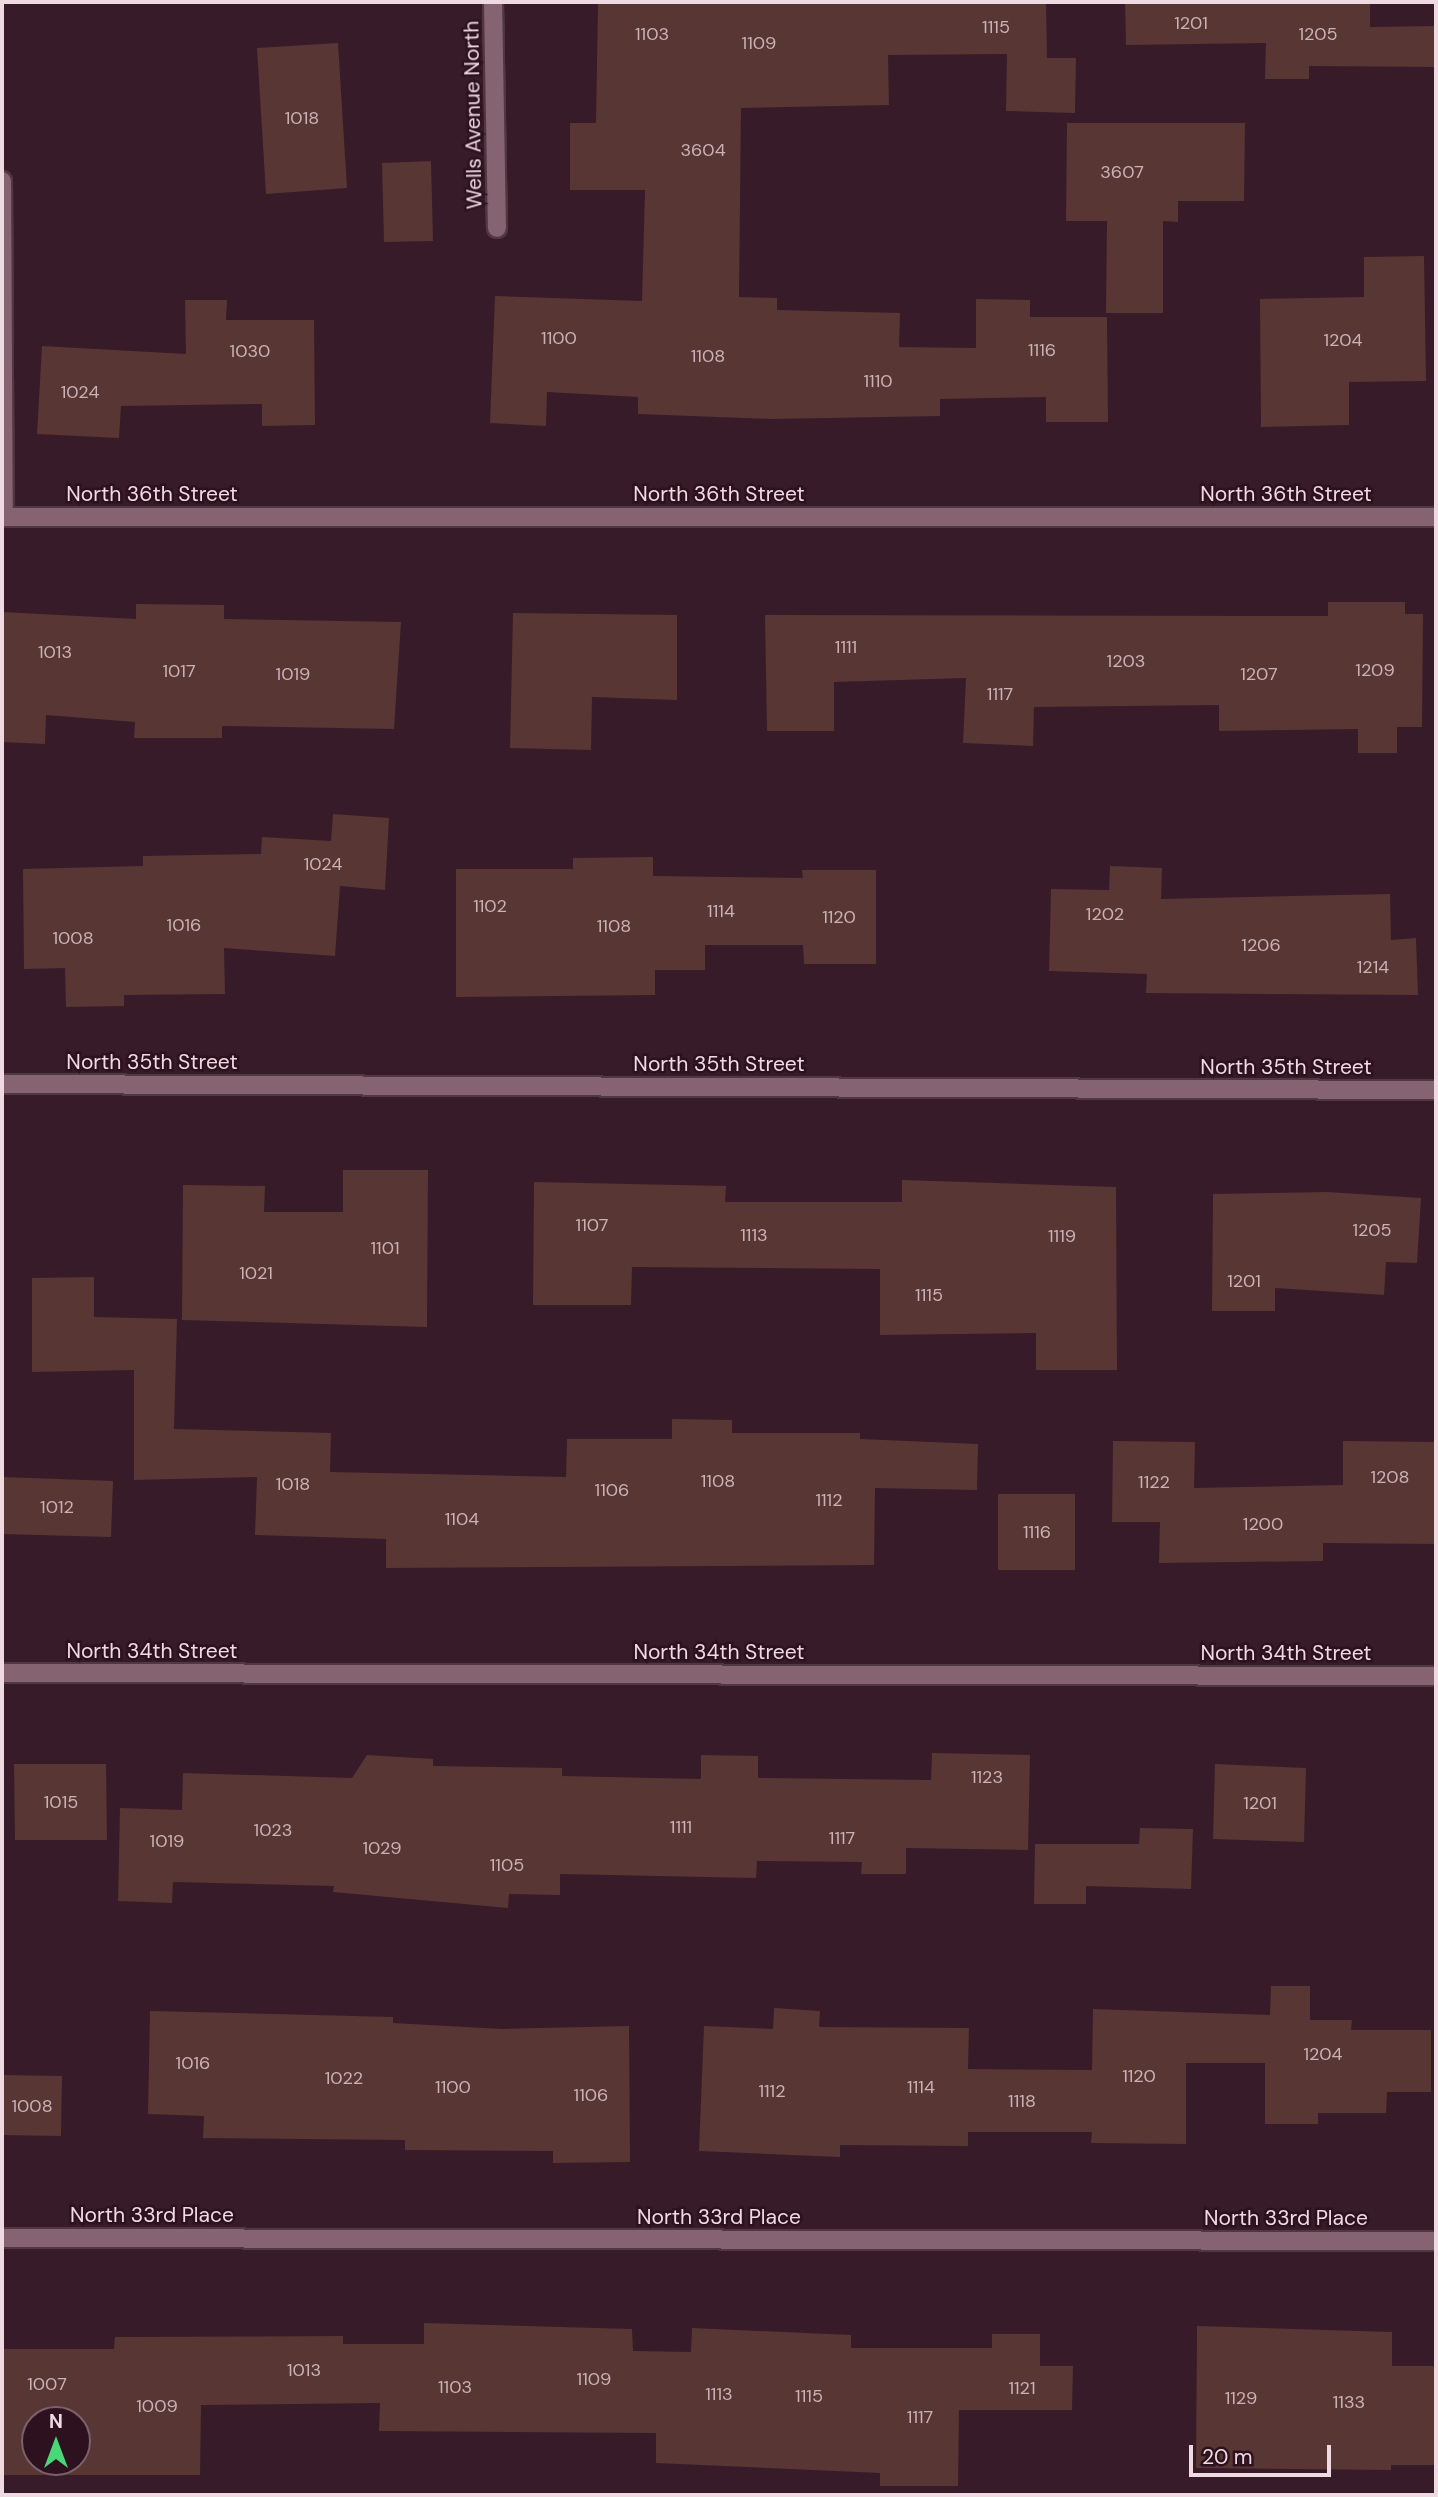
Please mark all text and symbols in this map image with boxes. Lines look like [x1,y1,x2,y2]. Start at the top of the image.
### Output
house number: 1201 [1174,12,1208,34]
house number: 1115 [982,16,1010,38]
street label: Wells Avenue North [459,20,487,210]
house number: 1103 [635,23,669,45]
house number: 1205 [1298,23,1338,45]
house number: 1109 [742,32,776,54]
house number: 1018 [285,107,319,129]
house number: 3604 [680,139,726,161]
house number: 3607 [1100,161,1144,183]
house number: 1100 [541,327,577,349]
house number: 1204 [1323,329,1363,351]
house number: 1116 [1028,339,1056,361]
house number: 1030 [230,340,270,362]
house number: 1108 [691,345,725,367]
house number: 1110 [863,370,893,392]
house number: 1024 [61,381,99,403]
street label: North 36th Street [66,481,238,507]
street label: North 36th Street [633,481,805,507]
street label: North 36th Street [1200,481,1372,507]
house number: 1111 [835,636,857,658]
house number: 1013 [38,641,72,663]
house number: 1203 [1107,650,1145,672]
house number: 1209 [1355,659,1395,681]
house number: 1017 [162,660,196,682]
house number: 1019 [276,663,310,685]
house number: 1207 [1240,663,1278,685]
house number: 1117 [987,683,1013,705]
house number: 1024 [304,853,342,875]
house number: 1102 [473,895,507,917]
house number: 1114 [707,900,735,922]
house number: 1202 [1086,903,1124,925]
house number: 1120 [822,906,856,928]
house number: 1016 [167,914,201,936]
house number: 1108 [597,915,631,937]
house number: 1008 [52,927,94,949]
house number: 1206 [1241,934,1281,956]
house number: 1214 [1357,956,1389,978]
street label: North 35th Street [66,1049,238,1075]
street label: North 35th Street [633,1051,805,1077]
street label: North 35th Street [1200,1054,1372,1080]
house number: 1107 [576,1214,608,1236]
house number: 1205 [1352,1219,1392,1241]
house number: 1113 [740,1224,768,1246]
house number: 1119 [1048,1225,1076,1247]
house number: 1101 [370,1237,400,1259]
house number: 1021 [239,1262,273,1284]
house number: 1201 [1227,1270,1261,1292]
house number: 1115 [915,1284,943,1306]
house number: 1208 [1370,1466,1410,1488]
house number: 1108 [701,1470,735,1492]
house number: 1122 [1138,1471,1170,1493]
house number: 1018 [276,1473,310,1495]
house number: 1106 [595,1479,629,1501]
house number: 1112 [815,1489,843,1511]
house number: 1012 [40,1496,74,1518]
house number: 1104 [445,1508,479,1530]
house number: 1200 [1243,1513,1283,1535]
house number: 1116 [1023,1521,1051,1543]
street label: North 34th Street [66,1638,238,1664]
street label: North 34th Street [633,1639,805,1665]
street label: North 34th Street [1200,1640,1372,1666]
house number: 1123 [971,1766,1003,1788]
house number: 1015 [44,1791,78,1813]
house number: 1201 [1243,1792,1277,1814]
house number: 1111 [670,1816,692,1838]
house number: 1023 [254,1819,292,1841]
house number: 1117 [829,1827,855,1849]
house number: 1019 [150,1830,184,1852]
house number: 1029 [362,1837,402,1859]
house number: 1105 [490,1854,524,1876]
house number: 1204 [1303,2043,1343,2065]
house number: 1016 [176,2052,210,2074]
house number: 1120 [1122,2065,1156,2087]
house number: 1022 [325,2067,363,2089]
house number: 1100 [435,2076,471,2098]
house number: 1114 [907,2076,935,2098]
house number: 1112 [758,2080,786,2102]
house number: 1106 [574,2084,608,2106]
house number: 1118 [1008,2090,1036,2112]
house number: 1008 [11,2095,53,2117]
street label: North 33rd Place [70,2202,234,2228]
street label: North 33rd Place [637,2204,801,2230]
street label: North 33rd Place [1204,2205,1368,2231]
house number: 1013 [287,2359,321,2381]
house number: 1109 [577,2368,611,2390]
house number: 1007 [27,2373,67,2395]
house number: 1103 [438,2376,472,2398]
house number: 1121 [1008,2377,1036,2399]
house number: 1113 [705,2383,733,2405]
house number: 1115 [795,2385,823,2407]
house number: 1129 [1225,2387,1257,2409]
house number: 1133 [1333,2391,1365,2413]
house number: 1009 [136,2395,178,2417]
north arrow [21,2406,91,2476]
house number: 1117 [907,2406,933,2428]
text: N [49,2409,63,2434]
scale bar [1193,2430,1335,2474]
text: 20 m [1202,2443,1253,2471]

